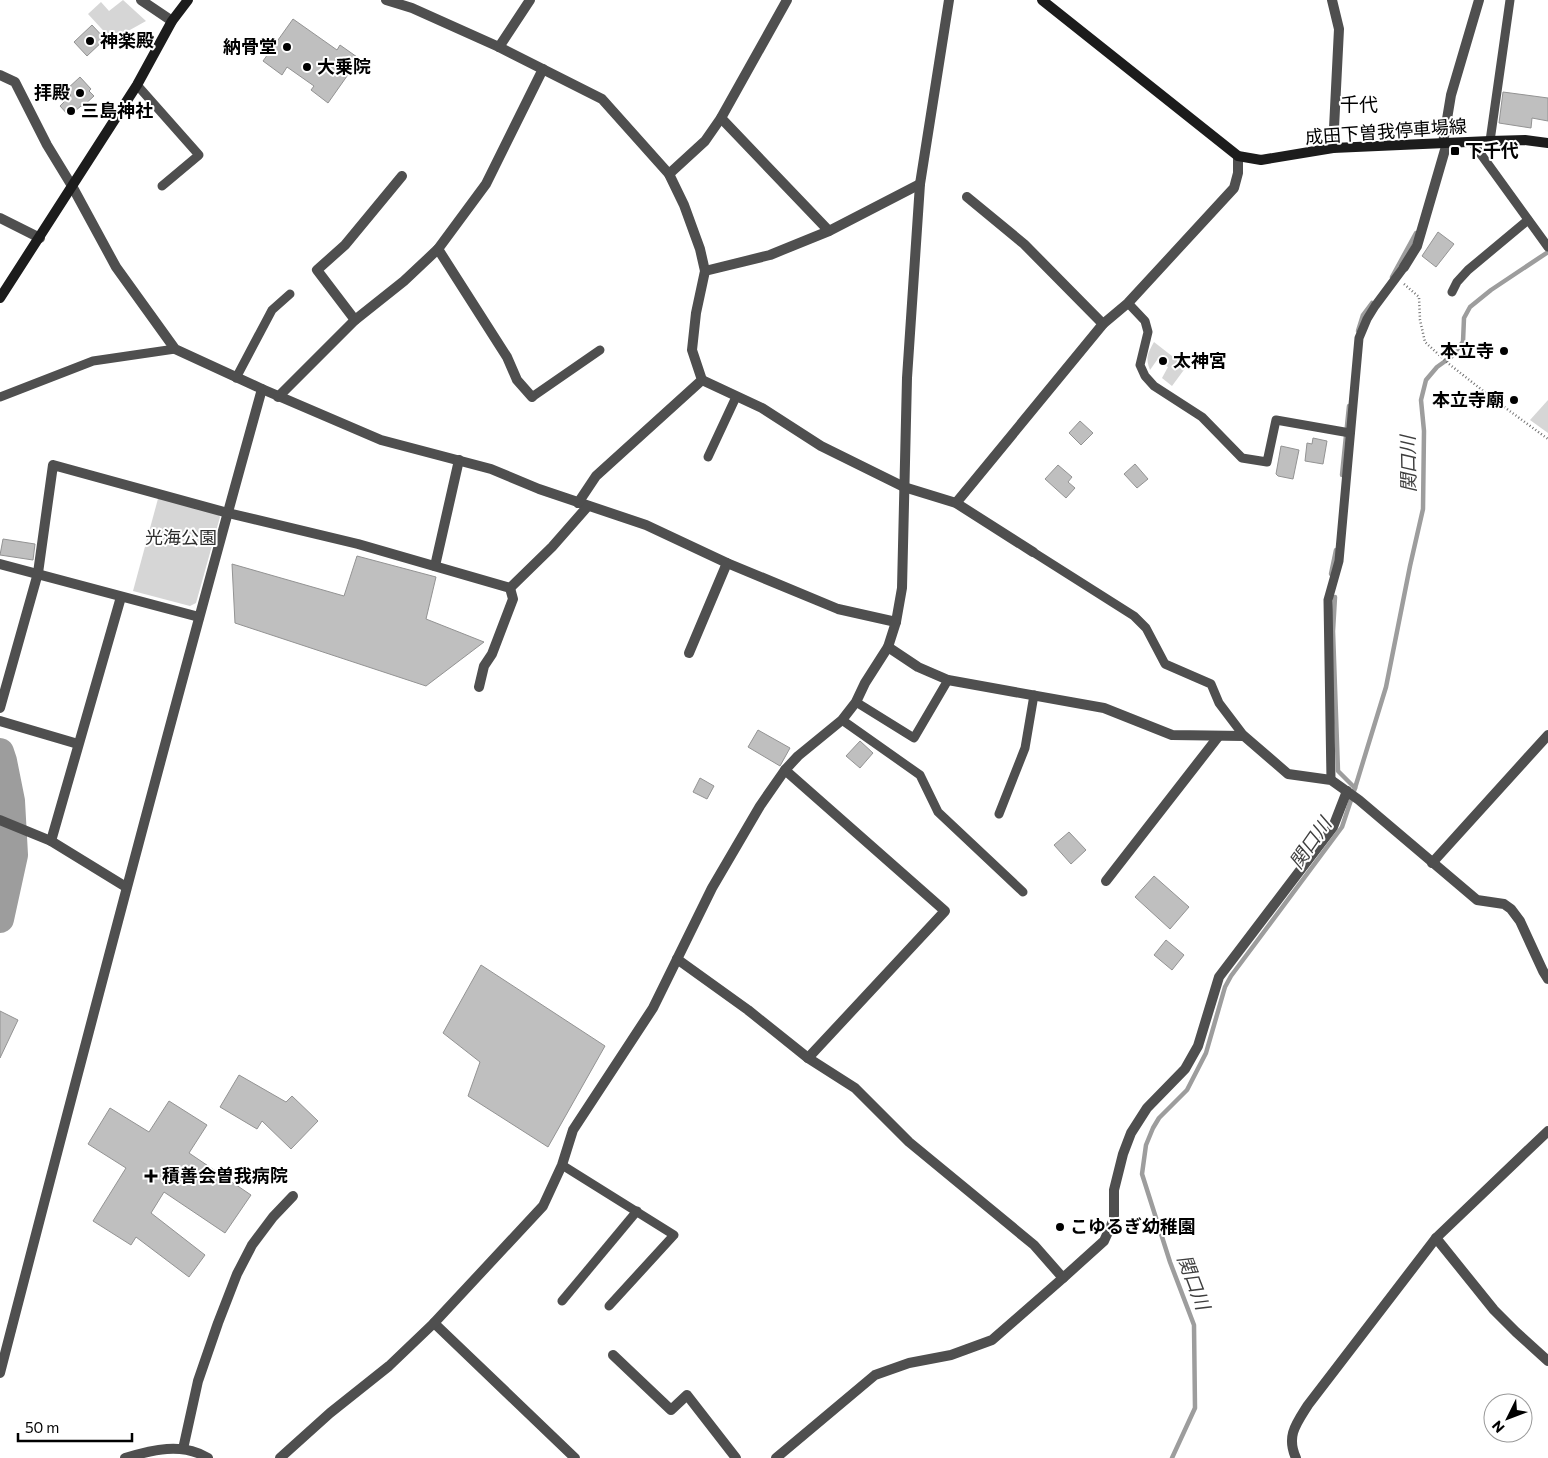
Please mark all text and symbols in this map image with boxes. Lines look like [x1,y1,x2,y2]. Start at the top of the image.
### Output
place label: 神楽殿 [100,29,154,51]
marker: 神楽殿 [84,35,96,47]
place label: 納骨堂 [223,35,277,57]
marker: 納骨堂 [281,41,293,53]
place label: 大乗院 [317,55,371,77]
marker: 大乗院 [301,61,313,73]
place label: 拝殿 [34,81,70,103]
marker: 拝殿 [74,87,86,99]
district label: 千代 [1340,92,1378,115]
place label: 三島神社 [81,99,153,121]
marker: 三島神社 [65,105,77,117]
street label: 成田下曽我停車場線 [1304,114,1468,148]
place label: 下千代 [1465,139,1519,161]
marker: 下千代 [1449,145,1461,157]
place label: 本立寺 [1440,339,1494,361]
marker: 本立寺 [1498,345,1510,357]
place label: 太神宮 [1173,349,1227,371]
marker: 太神宮 [1157,355,1169,367]
place label: 本立寺廟 [1432,388,1504,410]
marker: 本立寺廟 [1508,394,1520,406]
water label: 関口川 [1395,433,1419,493]
park label: 光海公園 [145,526,217,548]
water label: 関口川 [1284,811,1337,873]
place label: 積善会曽我病院 [162,1164,288,1186]
marker: 積善会曽我病院 [144,1169,158,1183]
place label: こゆるぎ幼稚園 [1070,1215,1196,1237]
marker: こゆるぎ幼稚園 [1054,1221,1066,1233]
water label: 関口川 [1174,1251,1216,1314]
north arrow [1483,1393,1533,1443]
scale bar [18,1410,131,1442]
text: N [1488,1417,1508,1437]
text: 50 m [25,1418,59,1436]

